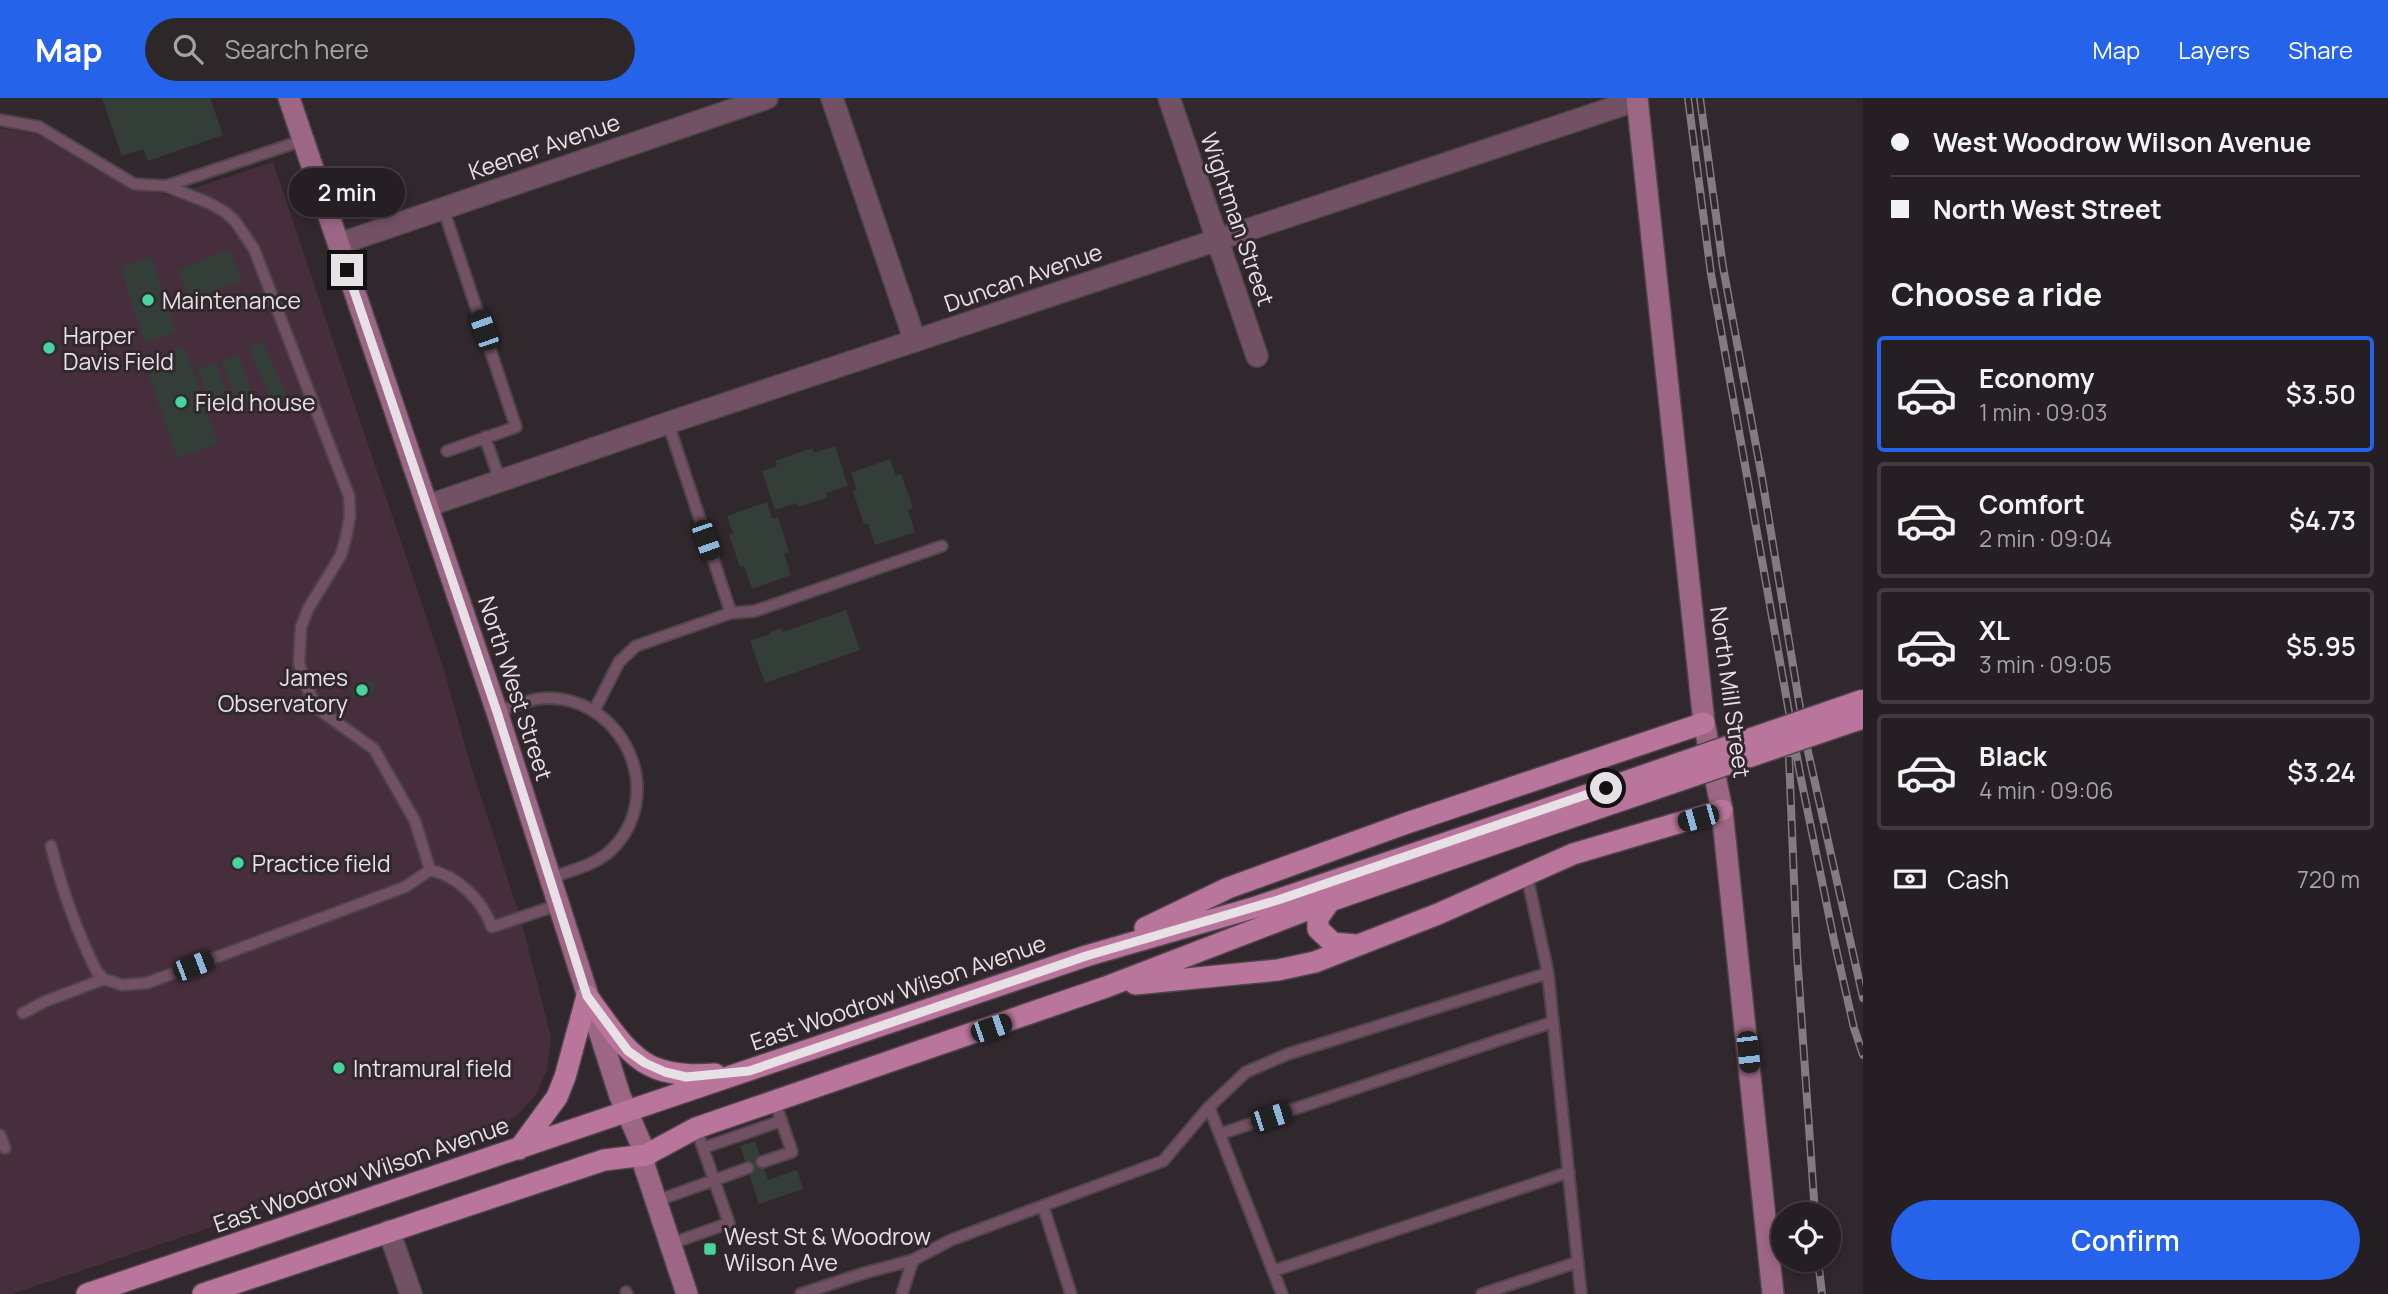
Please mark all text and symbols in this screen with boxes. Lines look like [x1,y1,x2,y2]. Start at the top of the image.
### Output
search box [145,18,635,81]
text: Map [35,27,103,72]
icon: search [169,30,207,68]
text: Search here [225,31,369,67]
text: Map [2093,33,2140,66]
text: Layers [2178,33,2250,66]
text: Share [2288,33,2353,66]
street label: Keener Avenue [464,105,624,187]
text: West Woodrow Wilson Avenue [1933,124,2311,160]
street label: Wightman Street [1193,128,1283,310]
callout: 2 min [289,169,405,218]
text: 2 min [318,176,376,208]
text: North West Street [1933,191,2162,227]
street label: Duncan Avenue [940,235,1106,319]
route end [331,254,363,286]
text: Choose a ride [1891,272,2102,316]
place label: Maintenance [162,284,301,316]
marker: Maintenance [140,292,156,308]
car [468,307,501,353]
place label: Harper Davis Field [63,319,174,377]
marker: Harper Davis Field [41,340,57,356]
text: Economy [1979,360,2094,396]
icon: car [1895,363,1958,426]
text: $3.50 [2286,376,2356,412]
place label: Field house [195,386,315,418]
marker: Field house [173,394,189,410]
text: 1 min · 09:03 [1979,396,2107,428]
text: Comfort [1979,486,2085,522]
icon: car [1895,489,1958,552]
text: $4.73 [2289,502,2356,538]
car [690,517,723,563]
text: 2 min · 09:04 [1979,522,2112,554]
street label: North West Street [471,592,561,784]
street label: North Mill Street [1703,604,1759,780]
text: XL [1979,612,2010,648]
icon: car [1895,615,1958,678]
text: $5.95 [2286,628,2356,664]
text: 3 min · 09:05 [1979,648,2112,680]
place label: James Observatory [218,661,348,719]
marker: James Observatory [354,682,370,698]
text: Black [1979,738,2047,774]
icon: car [1895,741,1958,804]
text: $3.24 [2287,754,2356,790]
route start [1590,772,1622,804]
text: 4 min · 09:06 [1979,774,2114,806]
car [1675,802,1722,834]
place label: Practice field [252,847,391,879]
marker: Practice field [230,855,246,871]
icon: cash [1891,860,1929,898]
text: Cash [1947,861,2009,897]
text: 720 m [2297,863,2360,895]
street label: East Woodrow Wilson Avenue [746,926,1050,1058]
car [170,949,217,983]
car [968,1011,1015,1045]
car [1736,1030,1761,1074]
place label: Intramural field [353,1052,512,1084]
marker: Intramural field [331,1060,347,1076]
car [1248,1101,1295,1133]
street label: East Woodrow Wilson Avenue [209,1108,513,1240]
button: Confirm [1891,1200,2360,1280]
map controls [1771,1202,1841,1272]
button: locate [1771,1202,1841,1272]
place label: West St & Woodrow Wilson Ave [724,1220,931,1278]
marker: West St & Woodrow Wilson Ave [702,1241,718,1257]

